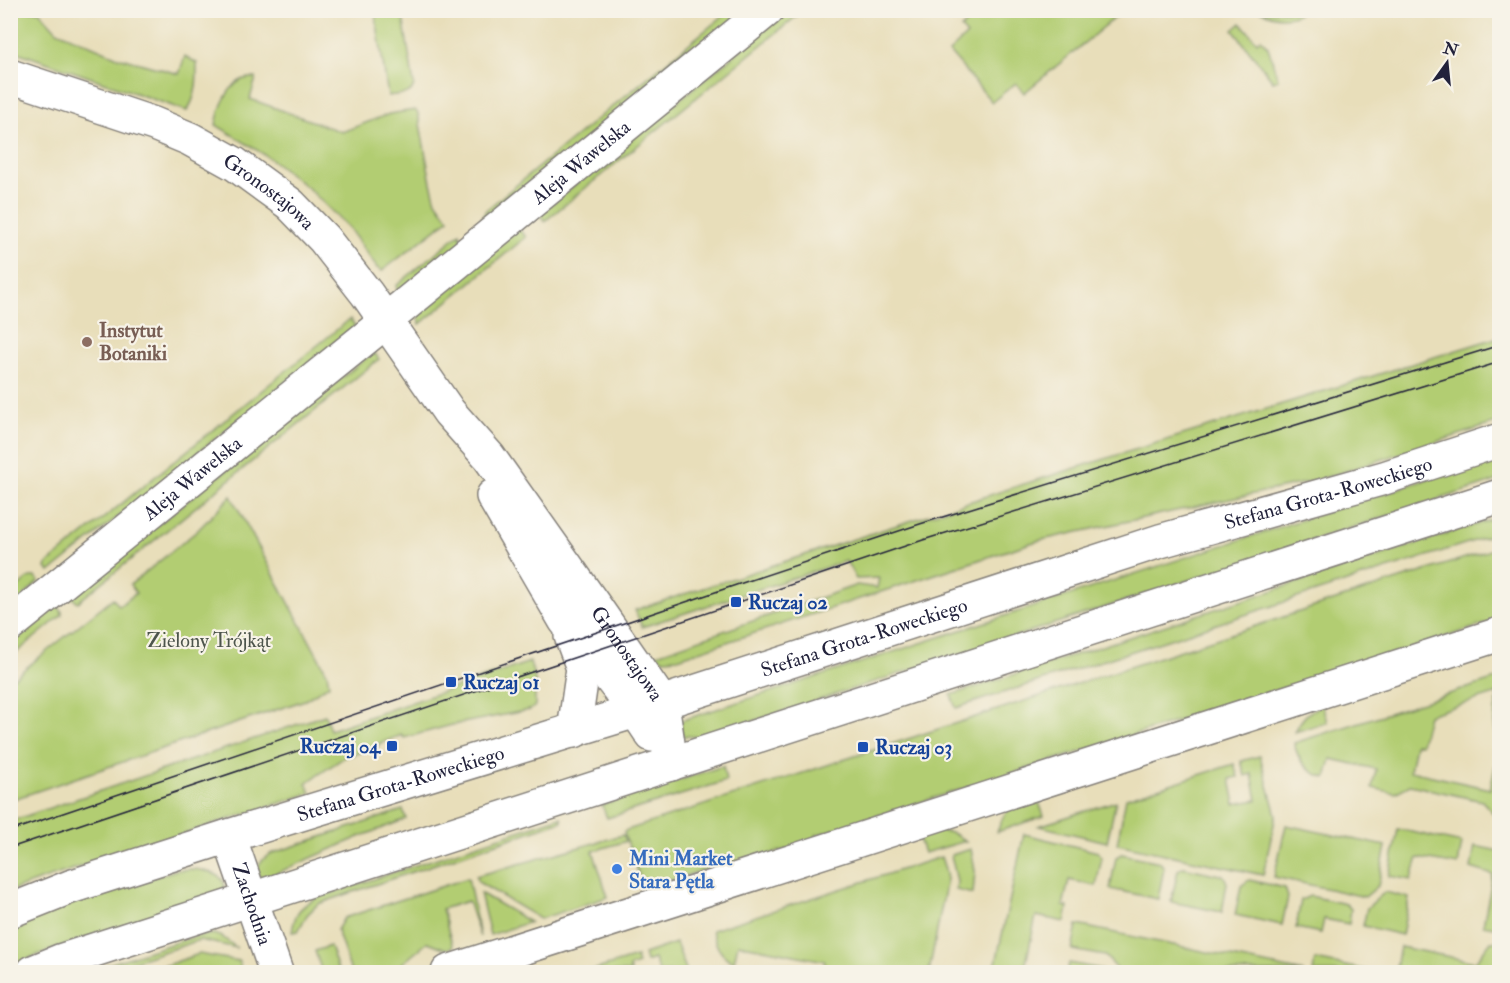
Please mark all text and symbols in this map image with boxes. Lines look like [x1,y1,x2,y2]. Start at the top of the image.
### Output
north arrow [1417,33,1477,93]
text: N [1440,38,1461,61]
street label: Aleja Wawelska [526,114,636,210]
street label: Gronostajowa [219,148,321,236]
place label: Instytut Botaniki [99,318,168,366]
marker: Instytut Botaniki [80,335,94,349]
street label: Aleja Wawelska [137,430,248,526]
street label: Stefana Grota-Roweckiego [1221,451,1435,535]
place label: Ruczaj 02 [748,590,828,615]
street label: Stefana Grota-Roweckiego [758,592,970,683]
marker: Ruczaj 02 [729,595,743,609]
street label: Gronostajowa [585,601,669,707]
park label: Zielony Trójkąt [147,628,272,653]
place label: Ruczaj 01 [463,670,540,695]
marker: Ruczaj 01 [444,675,458,689]
place label: Ruczaj 04 [300,734,381,759]
place label: Ruczaj 03 [875,735,952,760]
marker: Ruczaj 04 [385,739,399,753]
street label: Stefana Grota-Roweckiego [294,740,507,827]
marker: Ruczaj 03 [856,740,870,754]
place label: Mini Market Stara Pętla [628,846,733,894]
street label: Zachodnia [226,860,278,949]
marker: Mini Market Stara Pętla [610,862,624,876]

